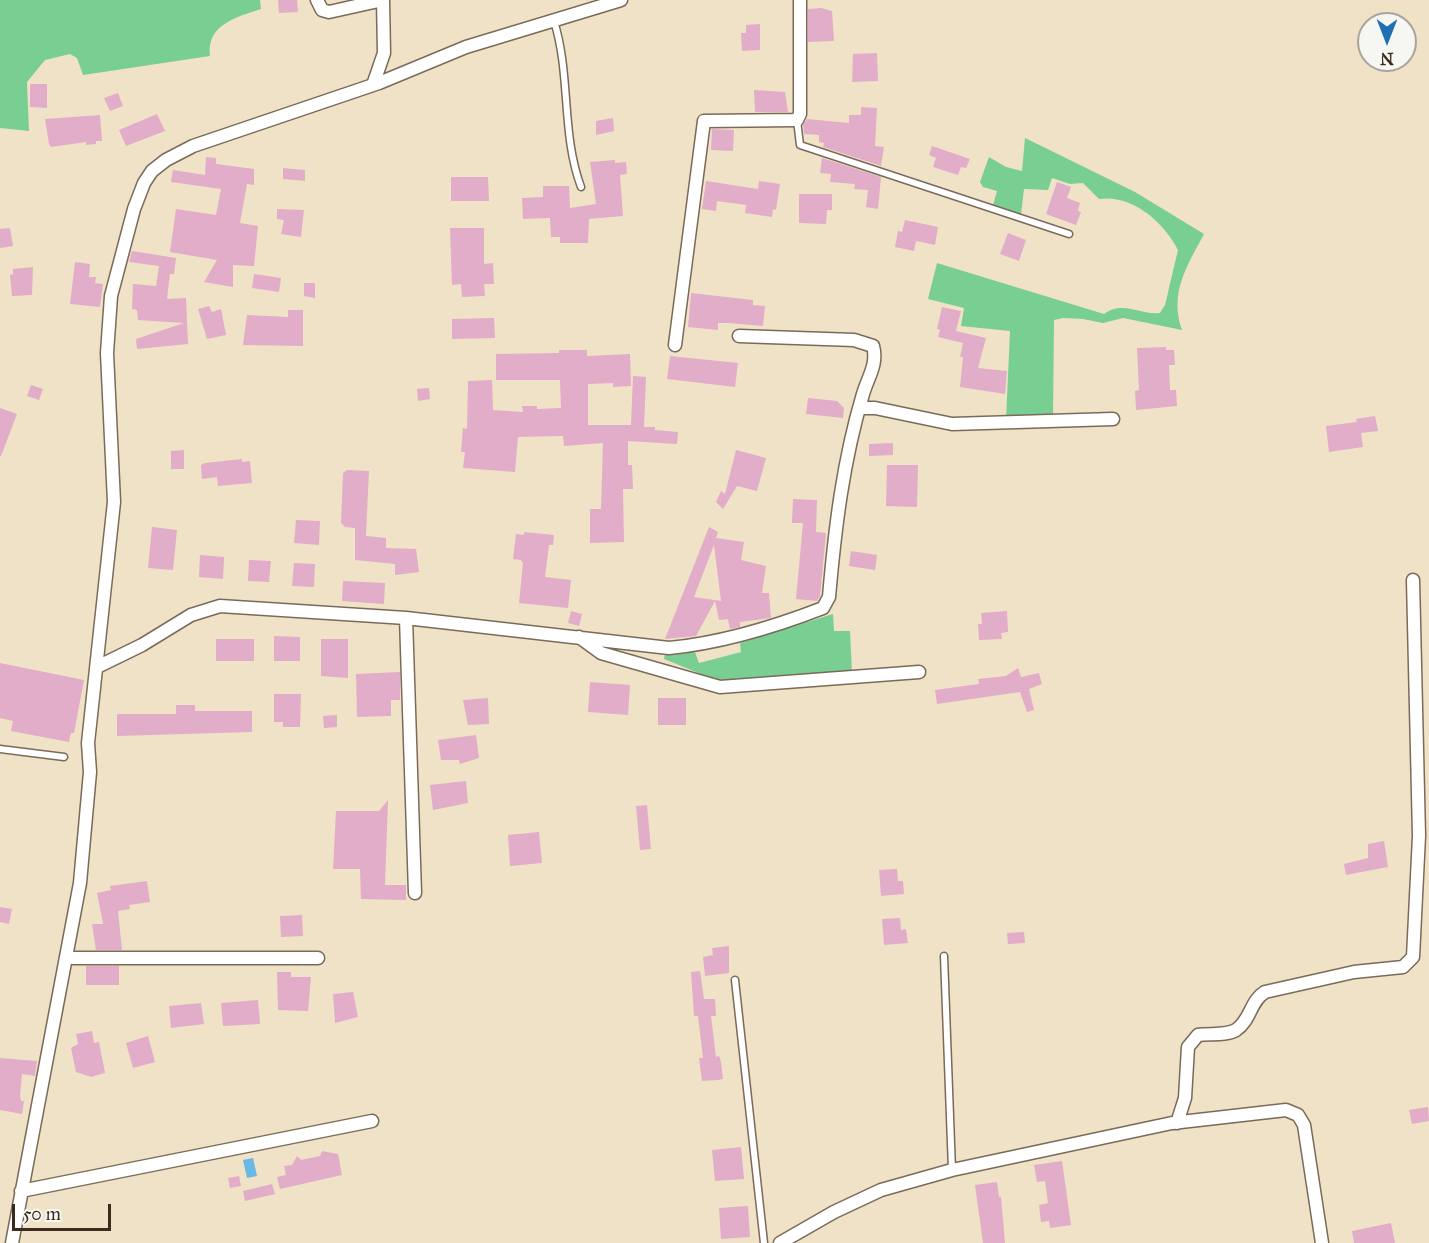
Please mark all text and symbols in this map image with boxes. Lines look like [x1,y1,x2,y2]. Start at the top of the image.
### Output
north arrow [1357,12,1417,72]
text: N [1380,49,1394,68]
scale bar [15,1192,114,1230]
text: 50 m [23,1203,61,1225]

